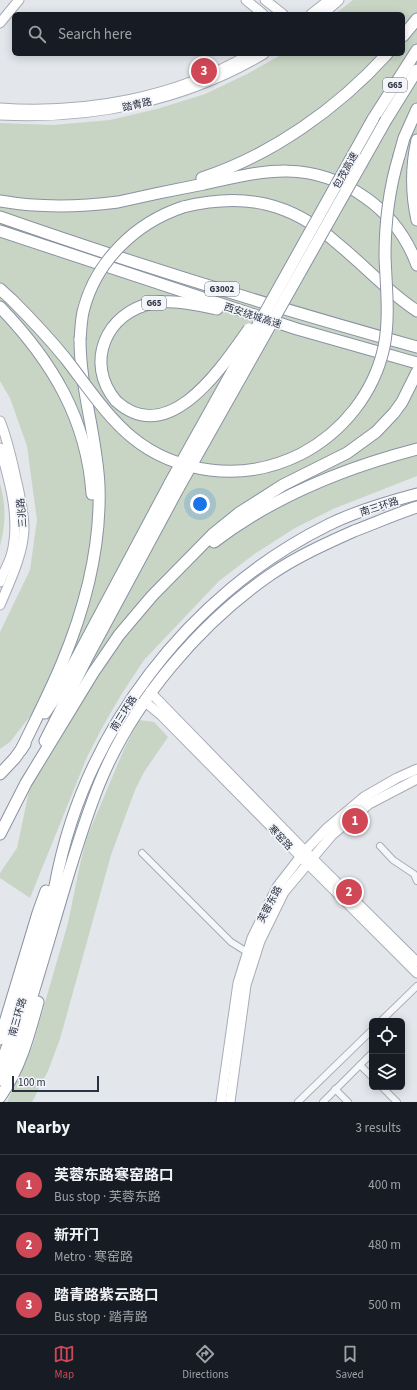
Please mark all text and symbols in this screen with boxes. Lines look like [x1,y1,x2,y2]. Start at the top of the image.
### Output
search box [12,12,405,56]
icon: search [26,23,48,45]
text: Search here [58,24,132,45]
pin: 3 [191,56,217,86]
road number: G65 [383,78,407,92]
street label: 踏青路 [121,95,153,115]
street label: 包茂高速 [330,150,362,191]
road number: G3002 [205,282,239,296]
road number: G65 [142,296,166,310]
street label: 西安绕城高速 [222,300,283,332]
your location [190,494,210,514]
street label: 南三环路 [358,494,400,520]
street label: 三兆路 [14,497,30,528]
street label: 南三环路 [107,693,140,734]
pin: 1 [342,806,368,836]
street label: 寒窑路 [265,822,296,853]
pin: 2 [336,877,362,907]
street label: 芙蓉东路 [254,884,285,925]
street label: 南三环路 [6,996,30,1038]
map controls [369,1018,405,1090]
button: locate [369,1018,405,1054]
button: layers [369,1054,405,1090]
scale bar [12,1074,99,1093]
text: 100 m [18,1075,46,1090]
text: Nearby [16,1116,70,1140]
text: 3 results [356,1119,401,1137]
text: 芙蓉东路寒窑路口 [54,1165,174,1186]
text: 1 [26,1176,32,1194]
text: 400 m [368,1176,401,1194]
text: Bus stop · 芙蓉东路 [54,1188,161,1206]
text: 新开门 [54,1225,99,1246]
text: 2 [26,1236,32,1254]
text: 480 m [368,1236,401,1254]
text: Metro · 寒窑路 [54,1248,133,1266]
text: 踏青路紫云路口 [54,1285,159,1306]
text: 3 [26,1296,32,1314]
text: 500 m [368,1296,401,1314]
text: Bus stop · 踏青路 [54,1308,148,1326]
tab: Map [53,1343,75,1382]
tab: Directions [182,1343,229,1382]
tab: Saved [336,1343,364,1382]

